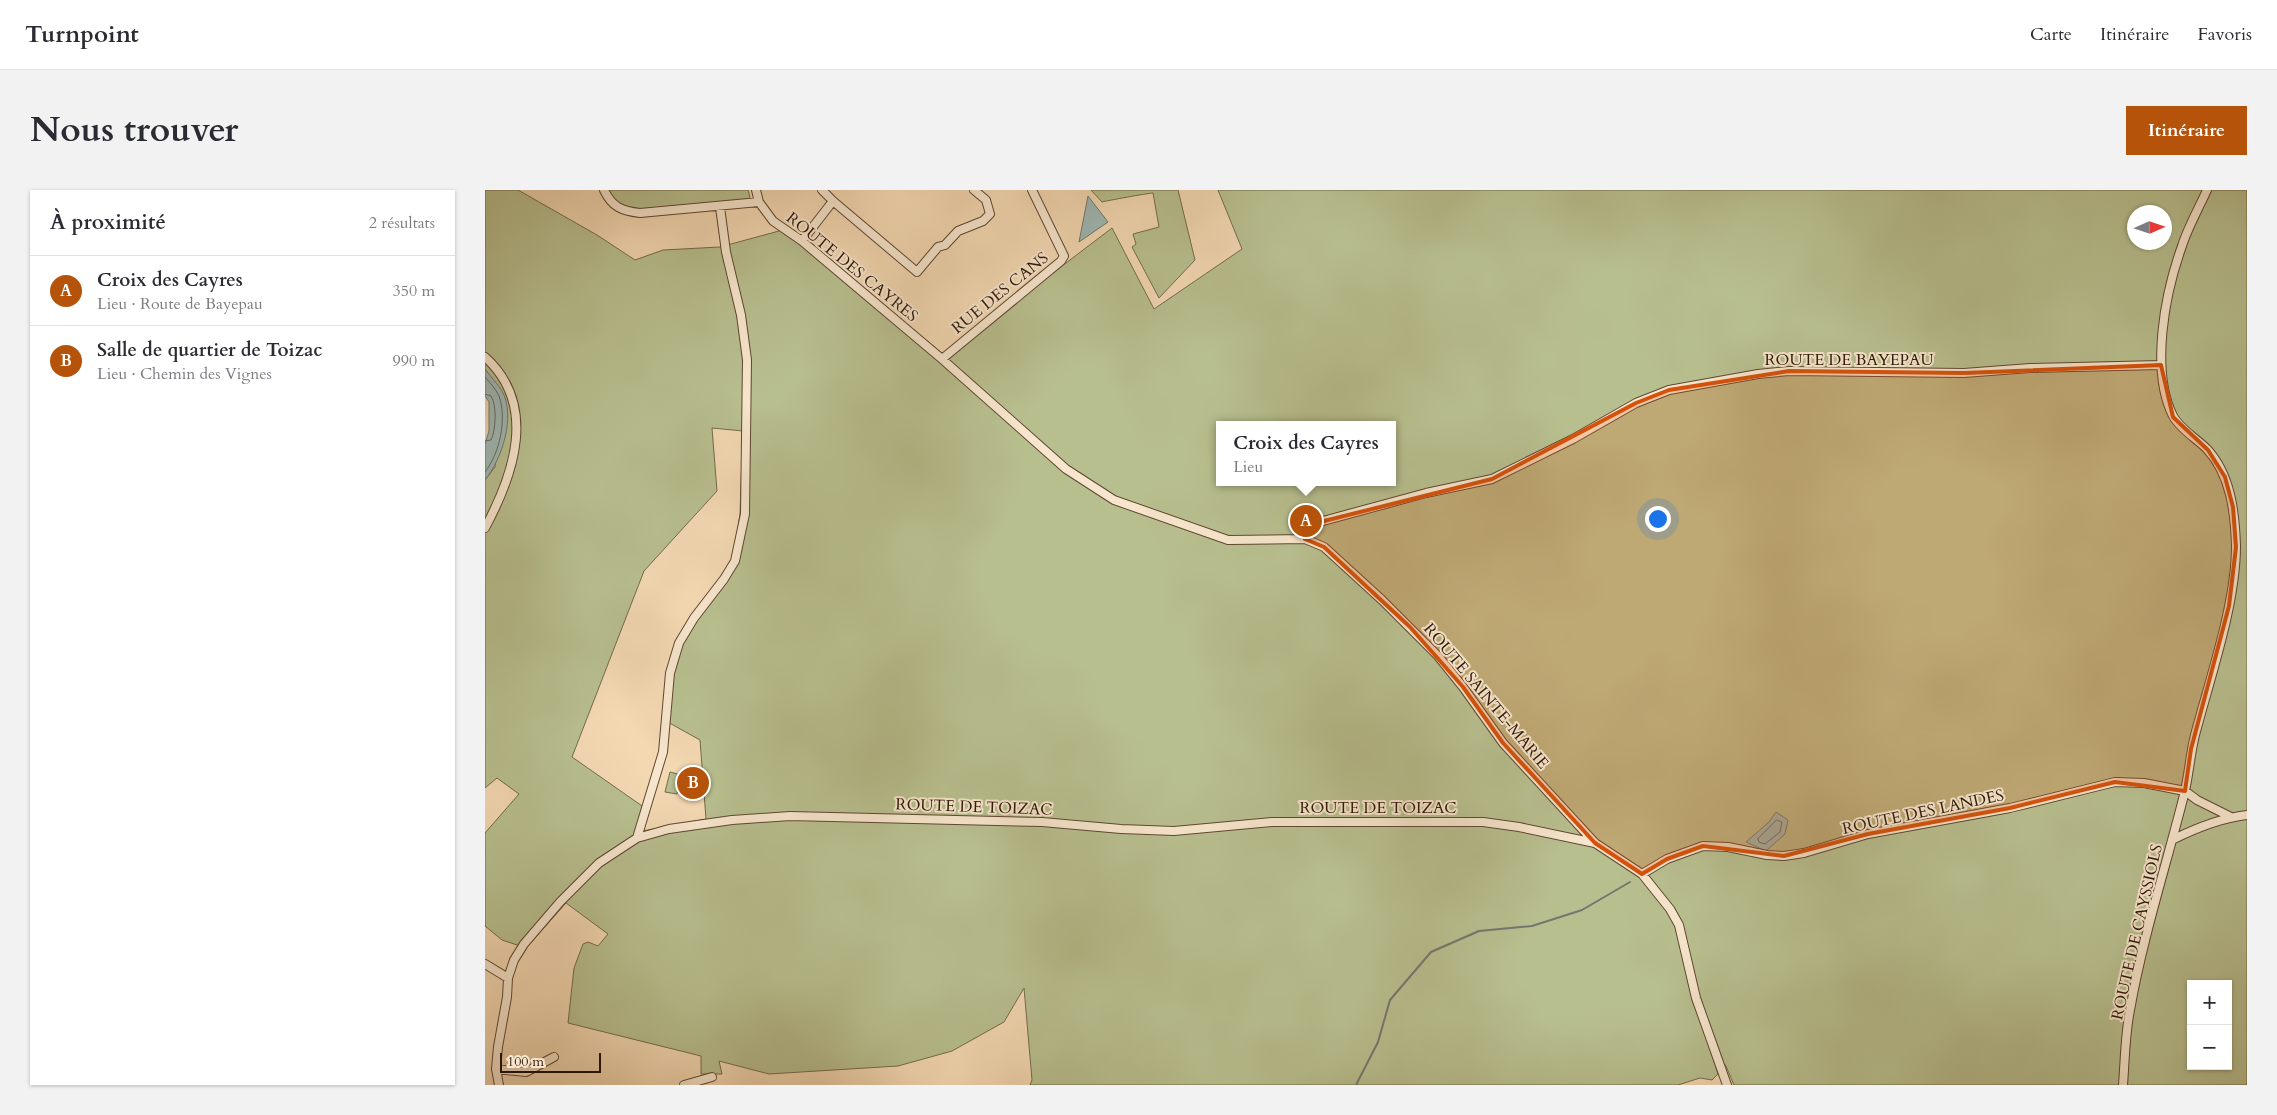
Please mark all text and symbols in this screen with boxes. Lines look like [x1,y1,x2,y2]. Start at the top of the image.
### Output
text: Turnpoint [25,18,139,51]
text: Carte [2030,22,2072,47]
text: Itinéraire [2100,22,2169,47]
text: Favoris [2197,22,2252,47]
text: Nous trouver [30,106,238,154]
button: Itinéraire [2126,106,2247,155]
north arrow [2127,205,2172,250]
street label: ROUTE DES CAYRES [782,207,922,327]
text: À proximité [50,208,166,237]
text: 2 résultats [369,212,435,234]
street label: RUE DES CANS [947,247,1053,339]
text: Croix des Cayres [97,267,243,293]
text: A [60,280,72,302]
text: 350 m [393,280,435,302]
text: Lieu · Route de Bayepau [97,293,263,315]
text: Salle de quartier de Toizac [97,337,323,363]
street label: ROUTE DE BAYEPAU [1764,349,1934,371]
text: B [60,350,72,372]
text: 990 m [393,350,435,372]
text: Lieu · Chemin des Vignes [97,363,272,385]
popup [1216,421,1396,486]
text: Croix des Cayres [1233,430,1379,456]
text: Lieu [1233,456,1263,478]
pin: A [1290,502,1322,540]
your location [1645,506,1671,532]
street label: ROUTE SAINTE-MARIE [1418,618,1554,774]
pin: B [677,764,709,802]
street label: ROUTE DES LANDES [1840,784,2006,840]
street label: ROUTE DE TOIZAC [895,793,1053,821]
street label: ROUTE DE TOIZAC [1299,797,1457,819]
street label: ROUTE DE CAYSSIOLS [2106,842,2168,1022]
map controls [2187,980,2232,1070]
button: + [2187,980,2232,1025]
button: − [2187,1025,2232,1070]
scale bar [500,1050,601,1073]
text: 100 m [507,1052,544,1071]

